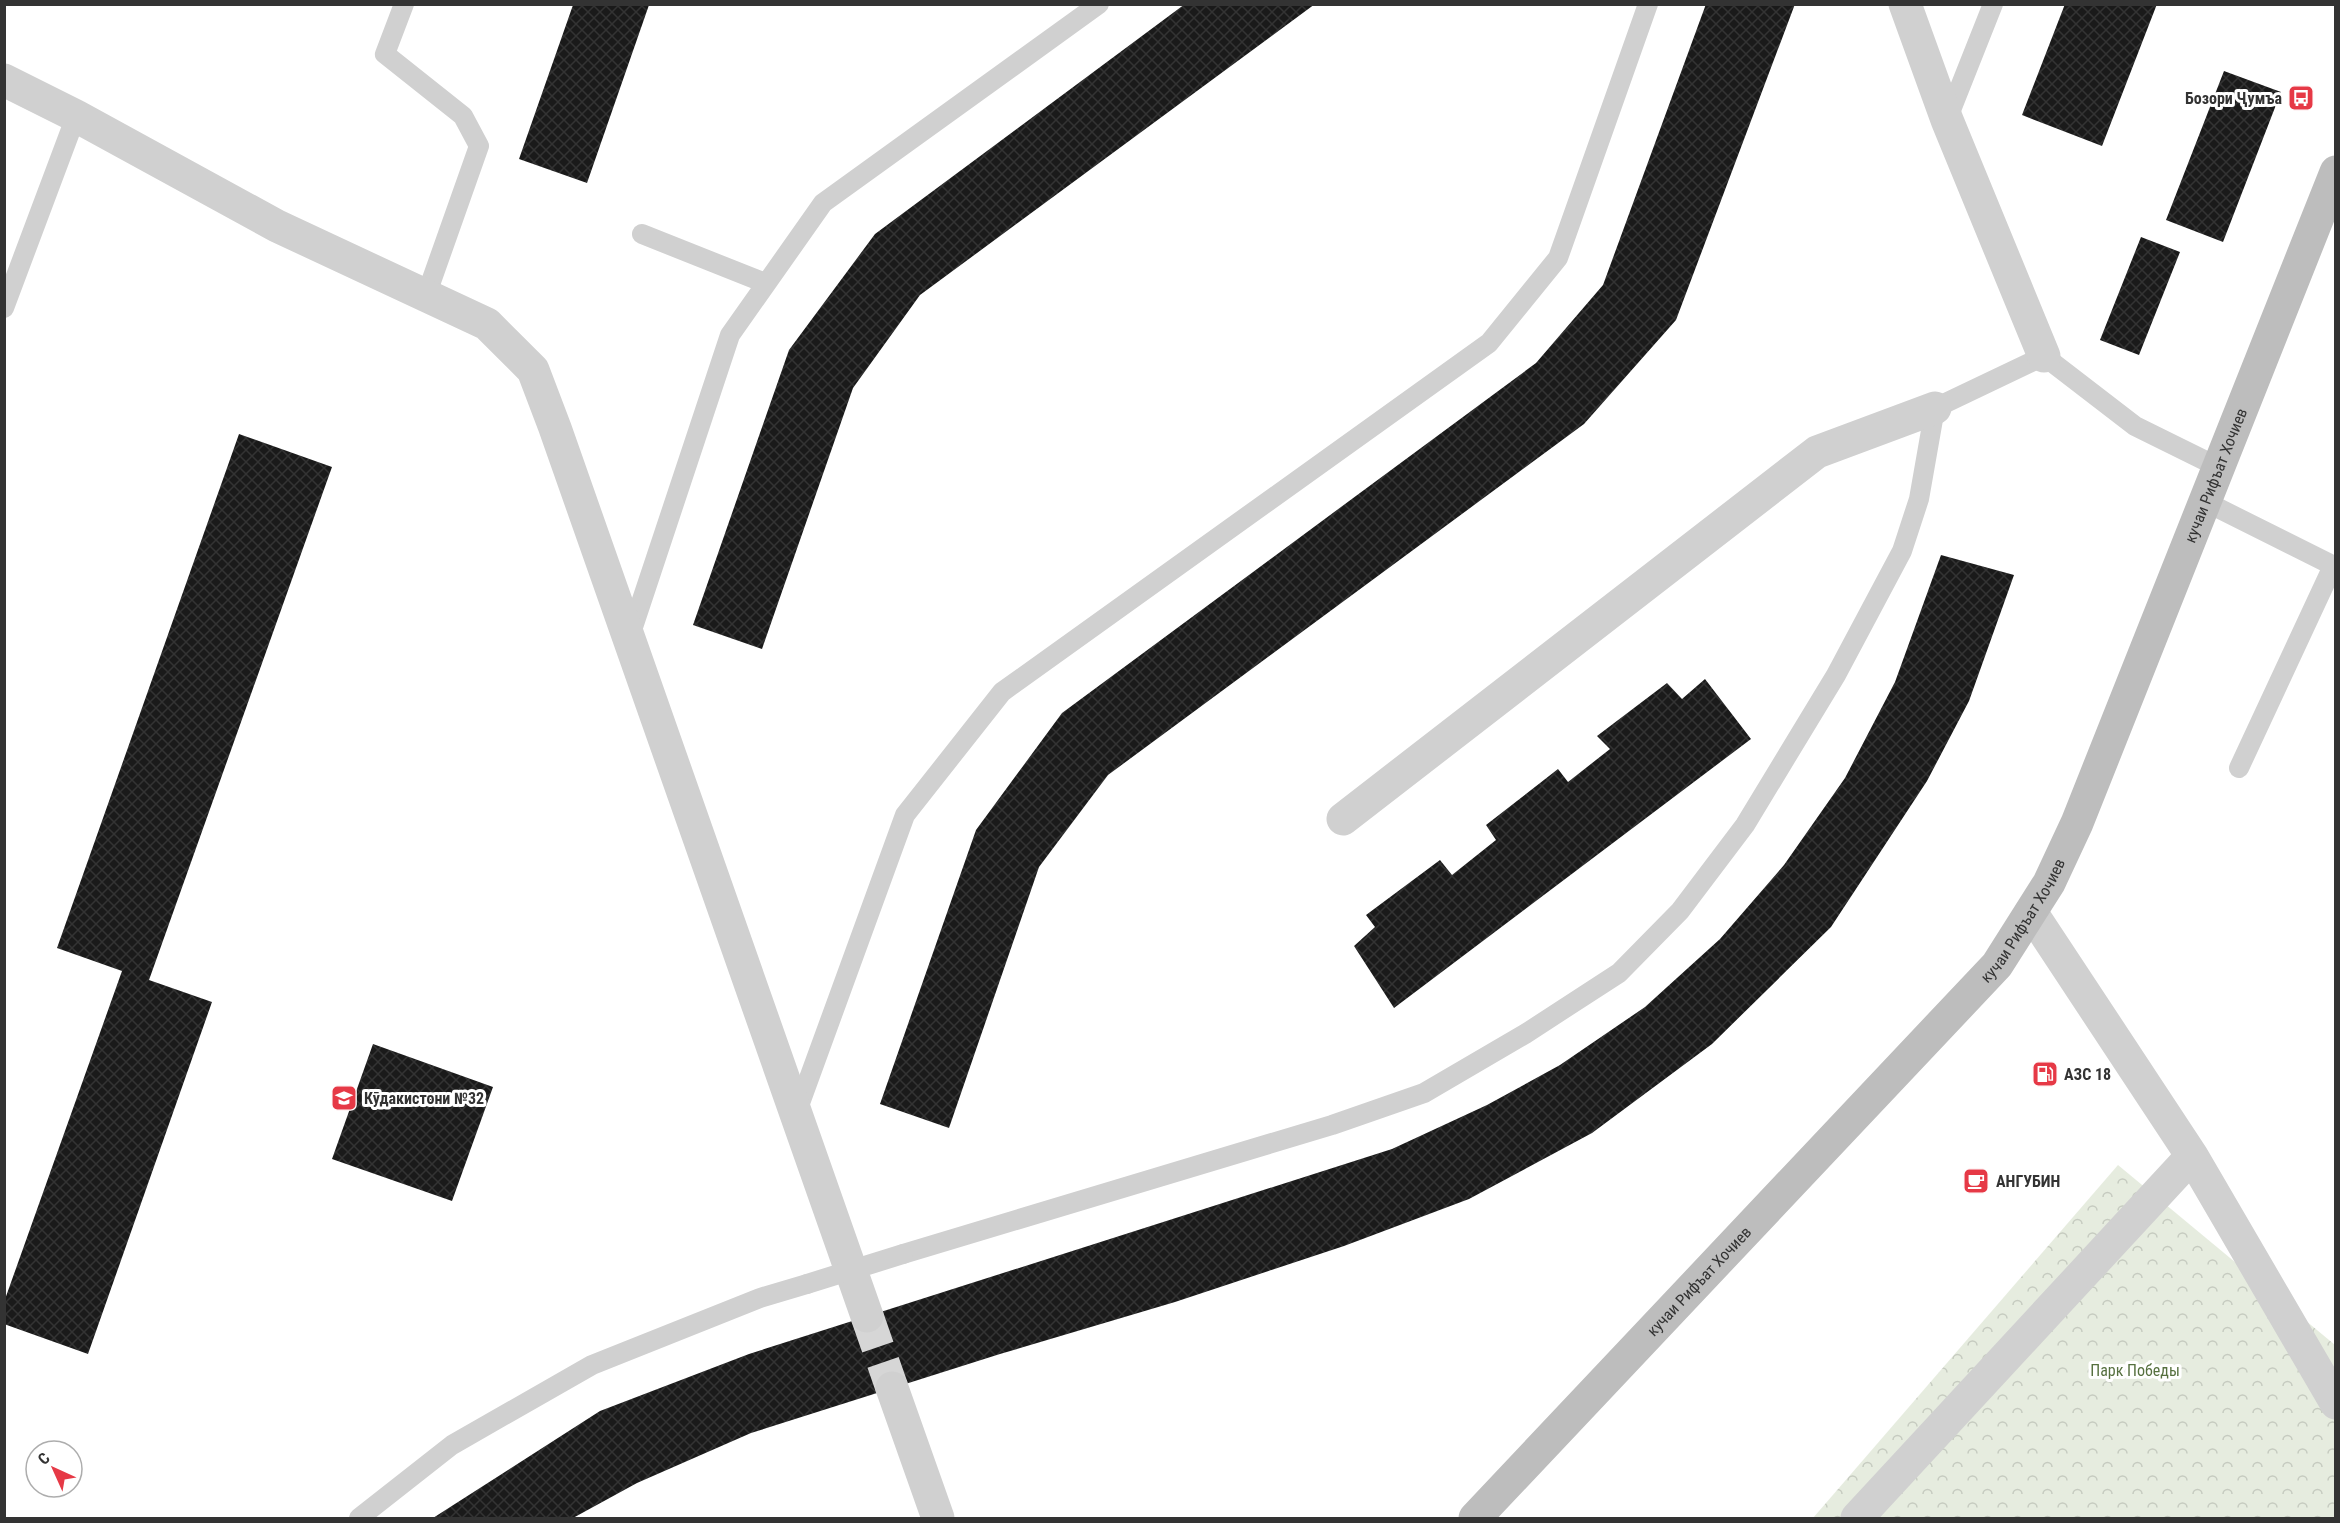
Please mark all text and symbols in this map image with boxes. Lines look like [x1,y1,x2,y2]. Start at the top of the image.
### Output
bus stop icon: Бозори Ҷумъа [2286,83,2316,113]
place label: Бозори Ҷумъа [2185,89,2282,108]
street label: кучаи Рифъат Хочиев [2180,405,2251,545]
street label: кучаи Рифъат Хочиев [1976,855,2069,986]
fuel station icon: АЗС 18 [2030,1059,2060,1089]
place label: АЗС 18 [2064,1065,2111,1084]
school or university icon: Кӯдакистони №32 [329,1083,359,1113]
place label: Кӯдакистони №32 [364,1089,484,1108]
cafe icon: АНГУБИН [1961,1166,1991,1196]
place label: АНГУБИН [1996,1172,2060,1191]
street label: кучаи Рифъат Хочиев [1643,1222,1755,1340]
park label: Парк Победы [2090,1361,2180,1380]
north arrow [24,1439,84,1499]
text: С [34,1449,54,1469]

